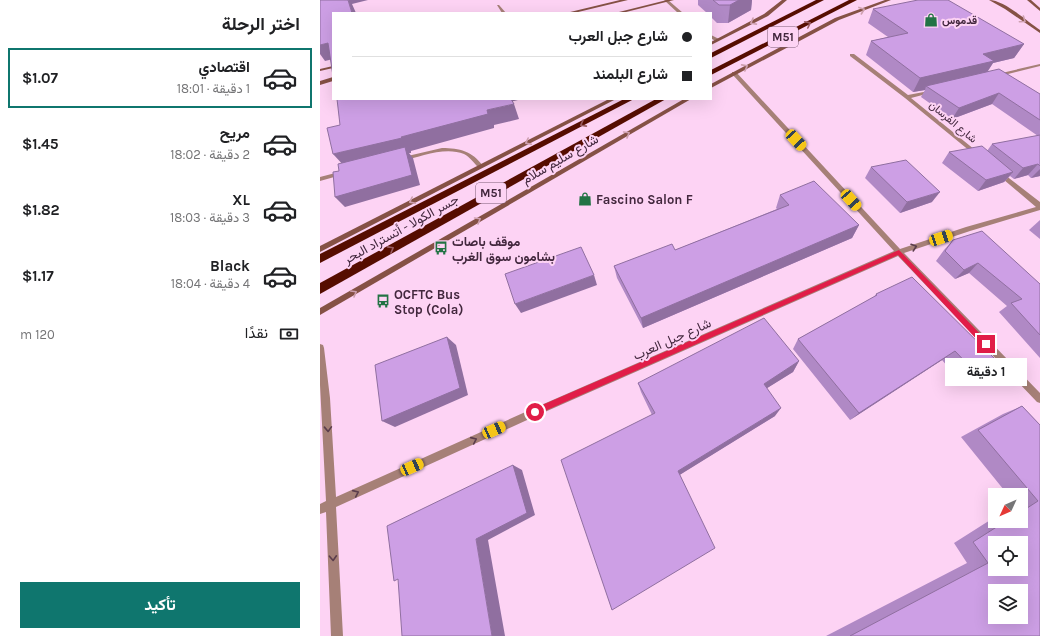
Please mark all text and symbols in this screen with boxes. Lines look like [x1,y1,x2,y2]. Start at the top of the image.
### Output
one-way arrow [858,6,865,14]
shop icon: قدموس [923,12,939,28]
text: اختر الرحلة [222,13,300,35]
place label: قدموس [942,14,977,27]
one-way arrow [1019,15,1026,23]
one-way arrow [749,17,757,25]
one-way arrow [804,21,811,29]
text: شارع جبل العرب [569,27,668,45]
road number: M51 [768,27,798,47]
text: اقتصادي [198,58,250,76]
icon: car [262,60,298,96]
one-way arrow [741,64,748,72]
text: شارع البلمند [593,65,668,83]
text: $1.07 [22,69,58,87]
text: 1 دقيقة · 18:01 [177,81,250,96]
street label: شارع الفرسان [926,98,980,147]
one-way arrow [579,119,587,126]
text: مريح [220,124,250,142]
icon: car [262,126,298,162]
car [783,127,809,153]
street label: شارع سليم سلام [519,131,602,189]
one-way arrow [623,132,630,139]
text: $1.45 [22,135,59,153]
one-way arrow [524,137,532,145]
text: 2 دقيقة · 18:02 [170,147,250,162]
road number: M51 [476,183,506,203]
car [839,187,863,213]
text: XL [232,191,250,209]
street label: جسر الكولا - أتستراد البحر [340,191,462,268]
shop icon: Fascino Salon F [577,191,593,207]
icon: car [262,192,298,228]
place label: Fascino Salon F [596,192,693,207]
one-way arrow [409,196,416,204]
text: $1.82 [22,201,60,219]
text: 3 دقيقة · 18:03 [170,210,250,225]
one-way arrow [474,218,481,225]
car [928,229,954,247]
place label: موقف باصات بشامون سوق الغرب [452,234,555,265]
bus stop icon: موقف باصات بشامون سوق الغرب [433,240,449,256]
one-way arrow [910,243,917,252]
one-way arrow [387,247,394,254]
text: Black [210,257,250,275]
icon: car [262,258,298,294]
text: $1.17 [22,267,54,285]
text: 4 دقيقة · 18:04 [171,276,250,291]
place label: OCFTC Bus Stop (Cola) [394,287,464,317]
one-way arrow [350,290,357,297]
bus stop icon: OCFTC Bus Stop (Cola) [375,293,391,309]
street label: شارع جبل العرب [631,315,714,365]
icon: cash [278,323,300,345]
text: نقدًا [245,324,268,342]
text: 120 m [20,327,55,342]
route end [977,335,995,353]
callout: 1 دقيقة [945,358,1027,386]
text: 1 دقيقة [967,364,1005,379]
route start [526,403,544,421]
car [481,420,507,440]
one-way arrow [323,426,332,432]
one-way arrow [470,436,477,444]
car [399,457,425,477]
north arrow [988,488,1028,528]
map controls [988,488,1028,624]
one-way arrow [351,490,359,498]
button: locate [988,536,1028,576]
one-way arrow [329,555,338,561]
button: تأكيد [20,582,300,628]
button: layers [988,584,1028,624]

